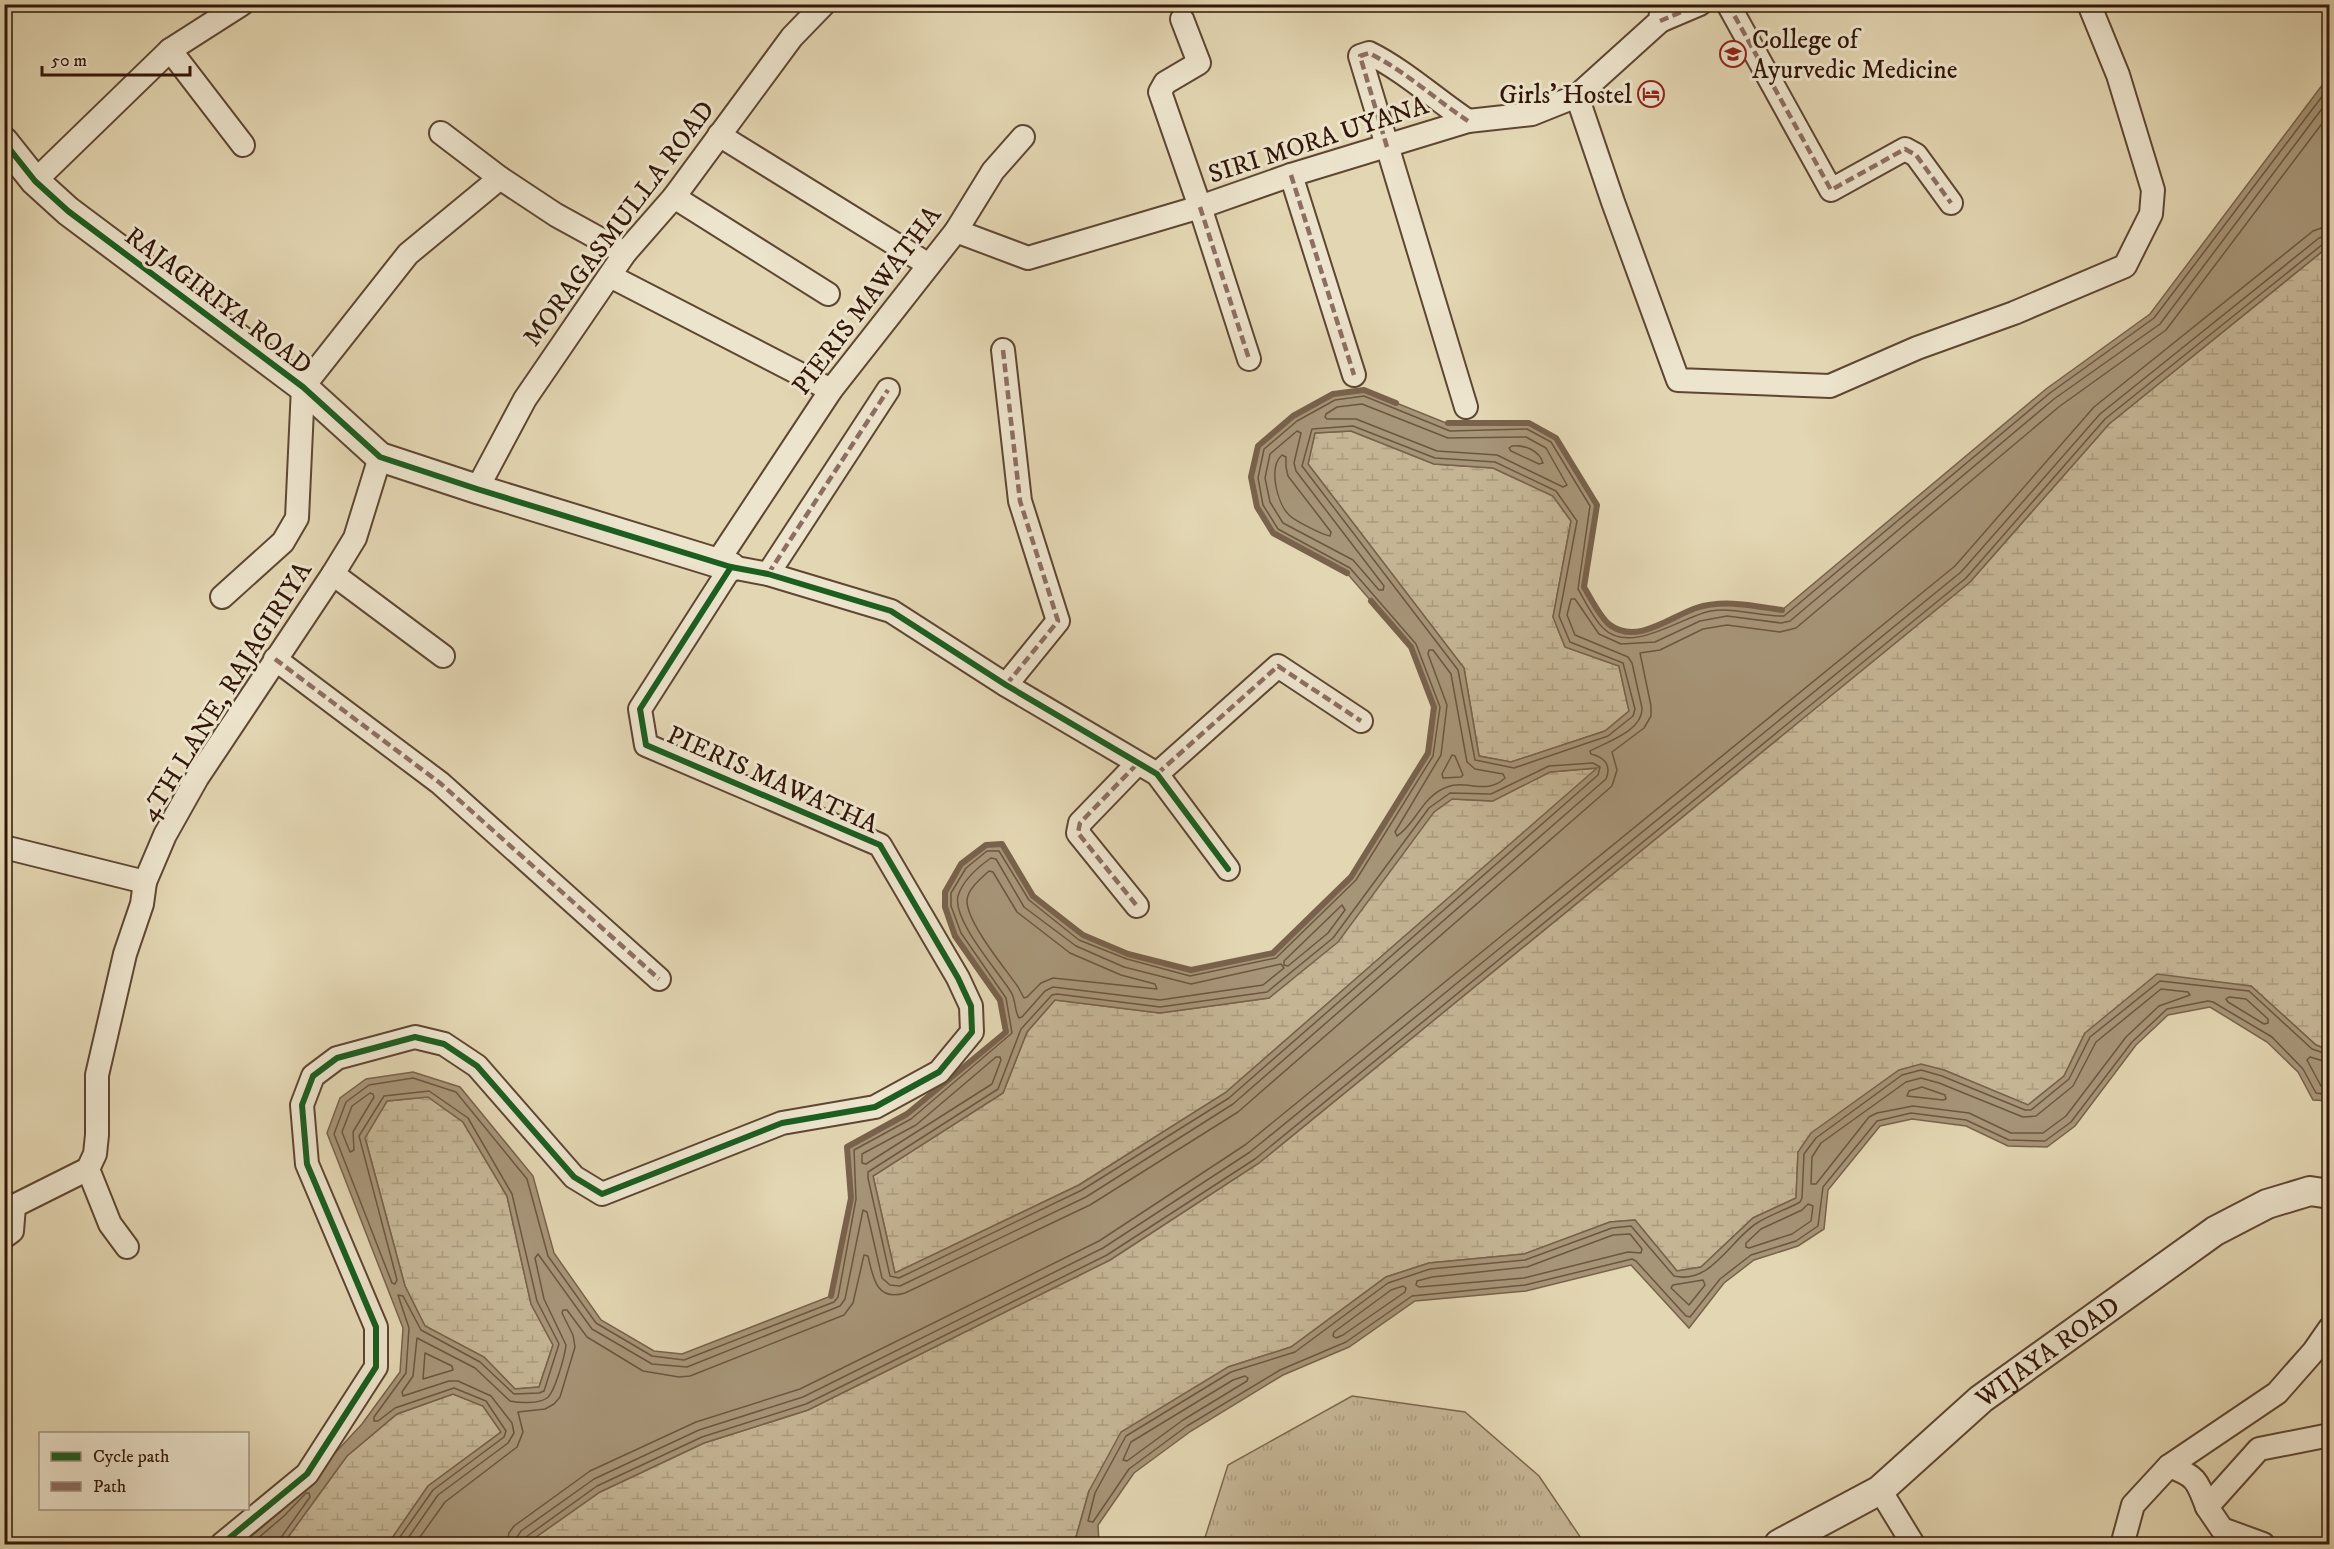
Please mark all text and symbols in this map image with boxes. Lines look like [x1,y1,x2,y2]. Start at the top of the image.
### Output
place label: College of Ayurvedic Medicine [1752,24,1958,87]
scale bar [42,39,190,77]
school or university icon: College of Ayurvedic Medicine [1718,39,1748,69]
text: 50 m [51,50,87,72]
place label: Girls' Hostel [1499,79,1632,112]
hotel icon: Girls' Hostel [1636,79,1666,109]
street label: SIRI MORA UYANA [1204,89,1433,192]
street label: MORAGASMULLA ROAD [516,95,722,353]
street label: PIERIS MAWATHA [785,200,949,402]
street label: RAJAGIRIYA ROAD [118,220,318,382]
street label: 4TH LANE, RAJAGIRIYA [133,556,320,827]
street label: PIERIS MAWATHA [662,719,884,842]
street label: WIJAYA ROAD [1969,1290,2127,1416]
legend [39,1432,249,1510]
text: Cycle path [93,1446,170,1468]
text: Path [93,1476,127,1498]

